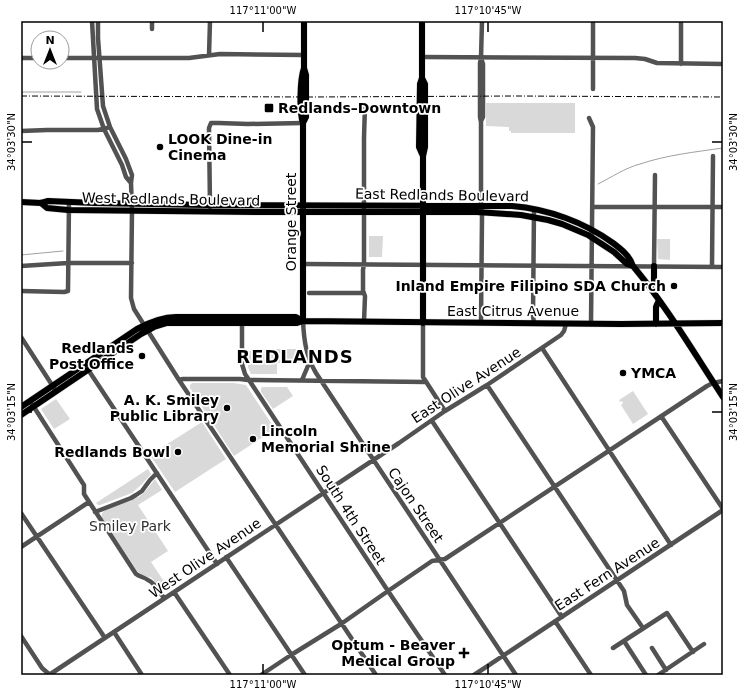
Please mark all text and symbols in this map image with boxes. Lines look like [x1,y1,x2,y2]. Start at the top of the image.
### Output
text: 117°11'00"W [230,5,296,16]
text: 117°10'45"W [455,5,521,16]
north arrow [30,30,70,70]
text: N [45,34,55,47]
place label: Redlands–Downtown [278,100,441,116]
marker: Redlands–Downtown [263,102,275,114]
text: 34°03'30"N [6,113,17,171]
text: 34°03'30"N [728,113,739,171]
place label: LOOK Dine-in Cinema [168,131,272,163]
marker: LOOK Dine-in Cinema [155,142,165,152]
street label: Orange Street [283,172,299,271]
street label: East Redlands Boulevard [355,185,529,205]
street label: West Redlands Boulevard [82,189,260,209]
place label: Inland Empire Filipino SDA Church [395,278,666,294]
marker: Inland Empire Filipino SDA Church [669,281,679,291]
street label: East Citrus Avenue [447,303,579,319]
place label: Redlands Post Office [49,340,134,372]
street label: East Olive Avenue [408,344,524,426]
district label: REDLANDS [236,346,354,367]
marker: Redlands Post Office [137,351,147,361]
place label: YMCA [630,365,676,381]
marker: YMCA [618,368,628,378]
text: 34°03'15"N [6,383,17,441]
text: 34°03'15"N [728,383,739,441]
place label: A. K. Smiley Public Library [110,392,219,424]
marker: A. K. Smiley Public Library [222,403,232,413]
place label: Lincoln Memorial Shrine [261,423,391,455]
marker: Lincoln Memorial Shrine [248,434,258,444]
place label: Redlands Bowl [54,444,170,460]
marker: Redlands Bowl [173,447,183,457]
street label: South 4th Street [313,462,389,568]
street label: Cajon Street [385,465,447,546]
street label: West Olive Avenue [146,515,264,601]
park label: Smiley Park [89,518,172,534]
street label: East Fern Avenue [552,534,662,614]
place label: Optum - Beaver Medical Group [331,637,455,669]
marker: Optum - Beaver Medical Group [458,647,470,659]
text: 117°11'00"W [230,679,296,690]
text: 117°10'45"W [455,679,521,690]

